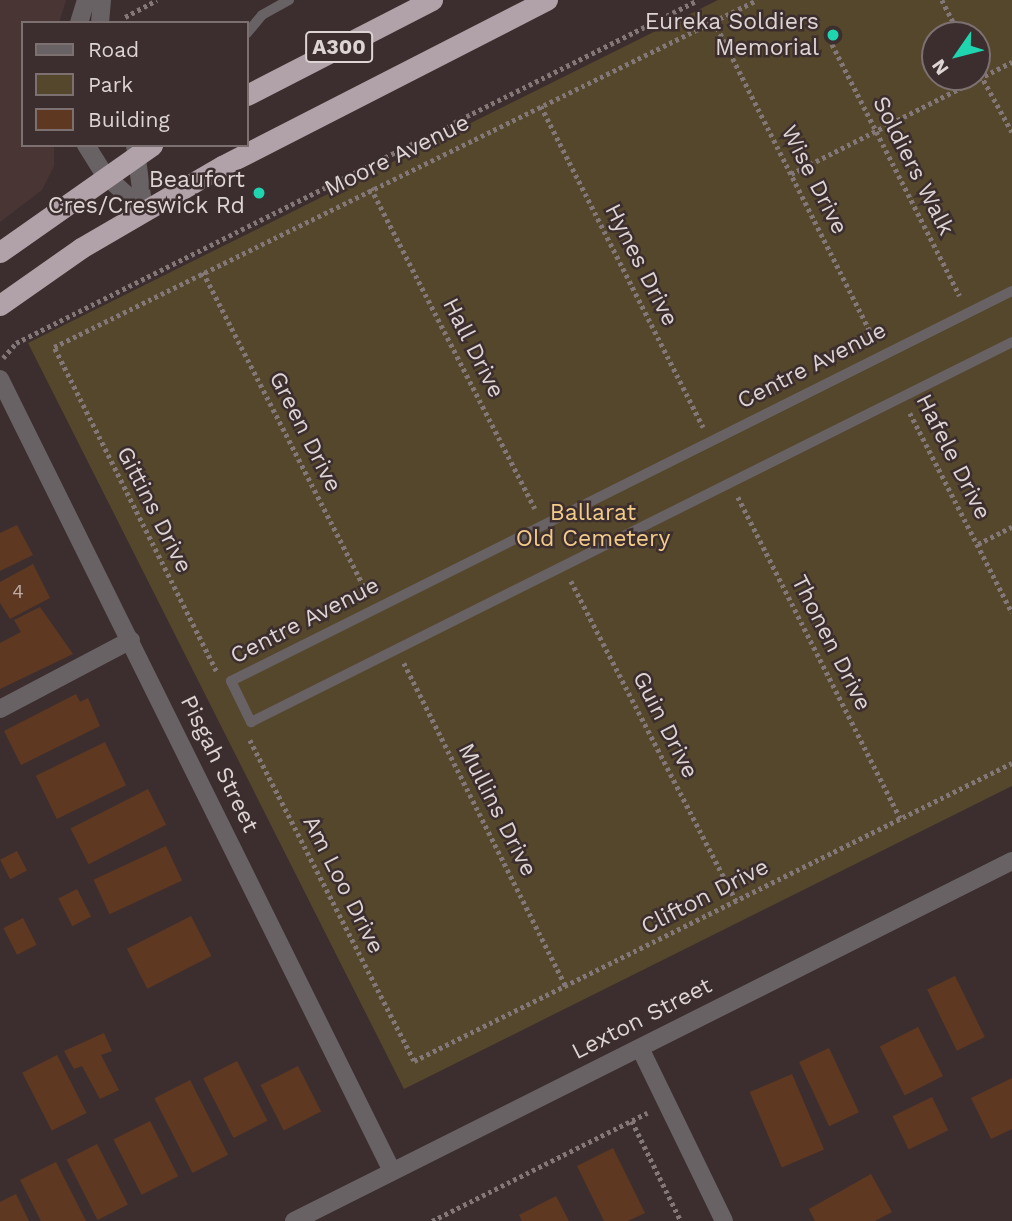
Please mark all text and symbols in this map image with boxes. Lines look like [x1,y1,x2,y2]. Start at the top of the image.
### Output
place label: Eureka Soldiers Memorial [644,8,819,62]
legend [21,21,248,147]
north arrow [921,21,991,91]
marker: Eureka Soldiers Memorial [825,27,841,43]
road number: A300 [304,30,374,64]
text: Road [88,37,139,62]
text: N [927,55,953,80]
text: Park [88,72,133,97]
street label: Soldiers Walk [866,92,960,240]
text: Building [88,107,170,132]
street label: Moore Avenue [320,109,474,203]
street label: Wise Drive [775,121,853,239]
place label: Beaufort Cres/Creswick Rd [47,166,245,220]
marker: Beaufort Cres/Creswick Rd [251,185,267,201]
street label: Hynes Drive [598,199,684,331]
street label: Hall Drive [436,293,510,403]
street label: Centre Avenue [733,316,891,416]
street label: Green Drive [263,367,347,497]
street label: Hafele Drive [910,390,996,524]
street label: Gittins Drive [110,442,198,578]
park label: Ballarat Old Cemetery [516,499,670,553]
street label: Centre Avenue [226,571,384,671]
street label: Thonen Drive [785,571,877,715]
house number: 4 [12,581,24,603]
street label: Guin Drive [626,667,704,783]
street label: Pisgah Street [174,691,264,837]
street label: Mullins Drive [452,739,542,881]
street label: Am Loo Drive [296,811,390,959]
street label: Clifton Drive [637,853,773,941]
street label: Lexton Street [567,972,717,1066]

